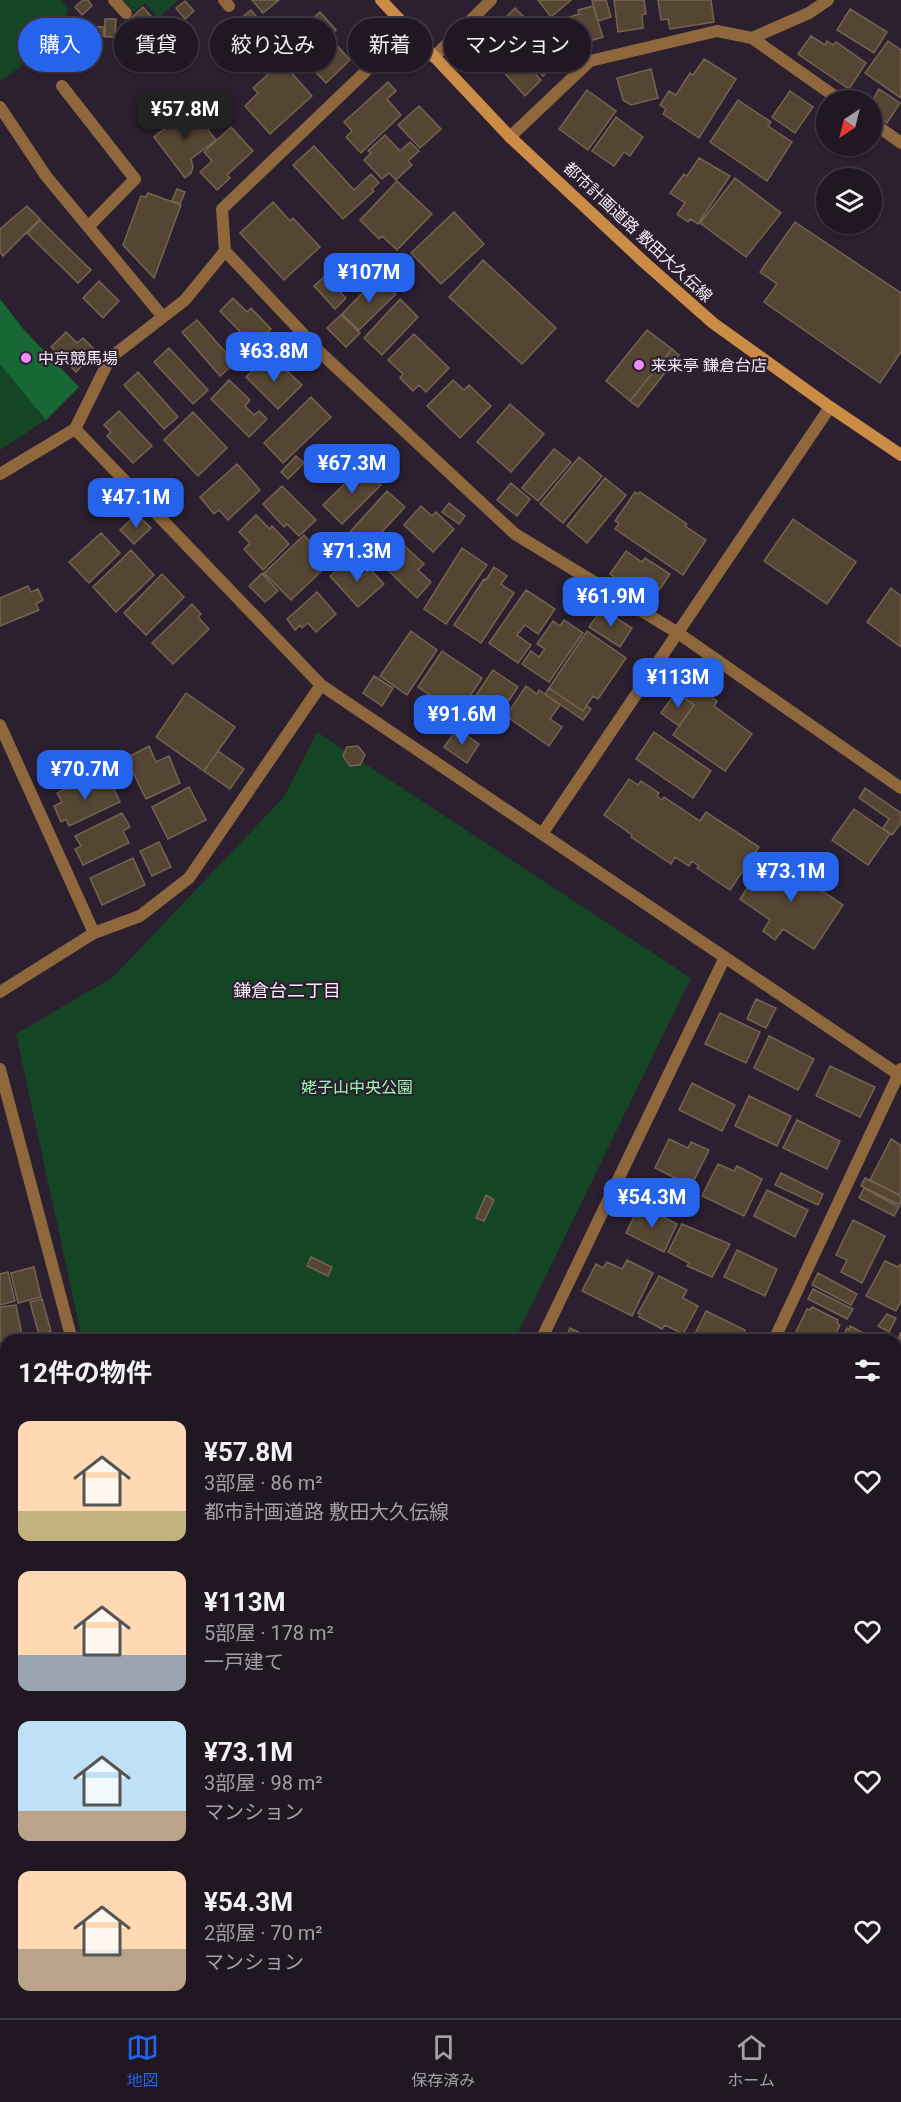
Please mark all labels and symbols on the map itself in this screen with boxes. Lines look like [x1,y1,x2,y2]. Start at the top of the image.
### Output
pin: ¥57.8M [136,90,234,141]
north arrow [816,90,882,156]
street label: 都市計画道路 敷田大久伝線 [560,158,716,306]
pin: ¥107M [327,253,411,304]
pin: ¥63.8M [225,332,323,383]
place label: 中京競馬場 [38,349,118,368]
marker: 中京競馬場 [19,351,33,365]
place label: 来来亭 鎌倉台店 [651,356,767,375]
marker: 来来亭 鎌倉台店 [632,358,646,372]
pin: ¥67.3M [303,444,401,495]
pin: ¥47.1M [87,478,185,529]
pin: ¥71.3M [308,532,406,583]
pin: ¥61.9M [562,577,660,628]
pin: ¥113M [636,658,720,709]
pin: ¥91.6M [413,695,511,746]
pin: ¥70.7M [36,750,134,801]
pin: ¥73.1M [742,852,840,903]
district label: 鎌倉台二丁目 [233,980,341,1001]
park label: 姥子山中央公園 [301,1078,413,1097]
pin: ¥54.3M [603,1178,701,1229]

